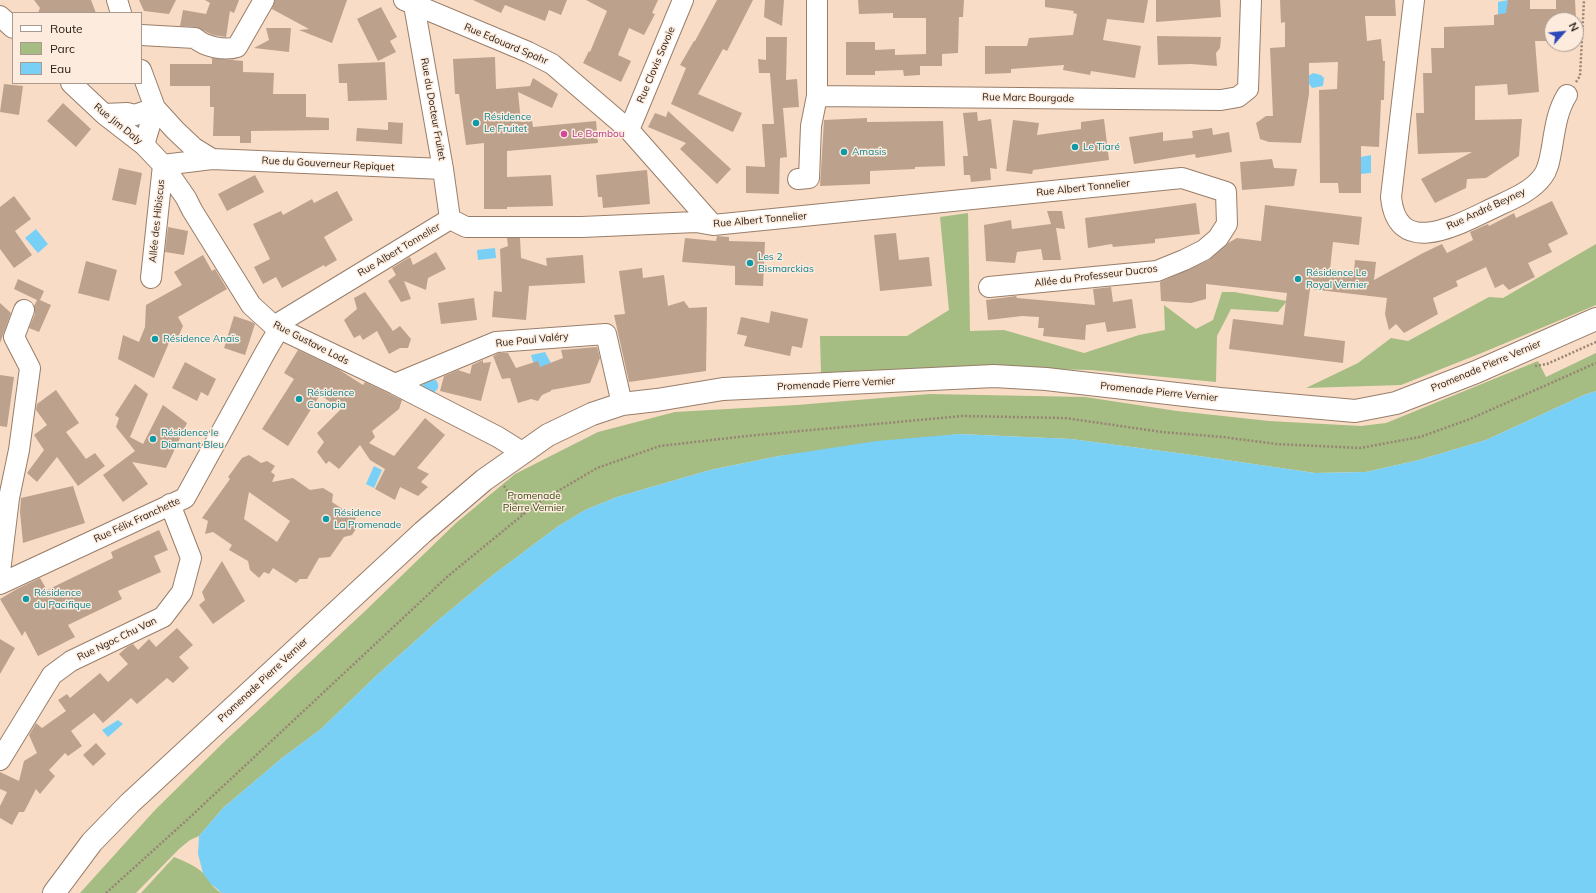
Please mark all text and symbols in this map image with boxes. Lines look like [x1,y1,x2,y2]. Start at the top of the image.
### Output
legend [12,12,142,84]
north arrow [1544,12,1584,52]
text: N [1566,20,1582,34]
text: Route [50,21,83,36]
street label: Rue Edouard Spahr [462,21,550,67]
street label: Rue Clovis Savoie [634,25,678,105]
text: Parc [50,41,75,56]
street label: Rue du Docteur Fruitet [418,57,448,161]
text: Eau [50,61,71,76]
street label: Rue Marc Bourgade [982,91,1074,105]
street label: Rue Jim Daly [91,101,145,147]
place label: Résidence Le Fruitet [484,111,531,134]
marker: Résidence Le Fruitet [471,118,481,128]
place label: Le Bambou [572,128,625,140]
marker: Le Bambou [559,129,569,139]
place label: Le Tiaré [1083,141,1120,153]
marker: Le Tiaré [1070,142,1080,152]
place label: Amasis [852,146,886,158]
marker: Amasis [839,147,849,157]
street label: Rue du Gouverneur Repiquet [261,155,395,173]
street label: Rue Albert Tonnelier [1036,177,1130,199]
street label: Allée des Hibiscus [147,179,167,263]
street label: Rue André Beyney [1445,185,1527,233]
street label: Rue Albert Tonnelier [713,210,807,230]
street label: Rue Albert Tonnelier [356,221,442,279]
place label: Les 2 Bismarckias [758,251,814,274]
marker: Les 2 Bismarckias [745,258,755,268]
street label: Allée du Professeur Ducros [1034,262,1158,290]
place label: Résidence Le Royal Vernier [1306,267,1367,290]
marker: Résidence Le Royal Vernier [1293,274,1303,284]
street label: Rue Gustave Lods [271,319,351,367]
street label: Rue Paul Valéry [495,330,569,350]
place label: Résidence Anaïs [163,333,239,345]
marker: Résidence Anaïs [150,334,160,344]
street label: Promenade Pierre Vernier [1429,337,1543,395]
street label: Promenade Pierre Vernier [777,375,895,393]
street label: Promenade Pierre Vernier [1100,380,1218,404]
place label: Résidence Canopia [307,387,354,410]
marker: Résidence Canopia [294,394,304,404]
place label: Résidence le Diamant Bleu [161,427,224,450]
marker: Résidence le Diamant Bleu [148,434,158,444]
park label: Promenade Pierre Vernier [503,490,565,514]
street label: Rue Félix Franchette [92,495,182,545]
place label: Résidence La Promenade [334,507,401,530]
marker: Résidence La Promenade [321,514,331,524]
place label: Résidence du Pacifique [34,587,91,610]
marker: Résidence du Pacifique [21,594,31,604]
street label: Rue Ngoc Chu Van [75,615,159,663]
street label: Promenade Pierre Vernier [216,635,310,725]

